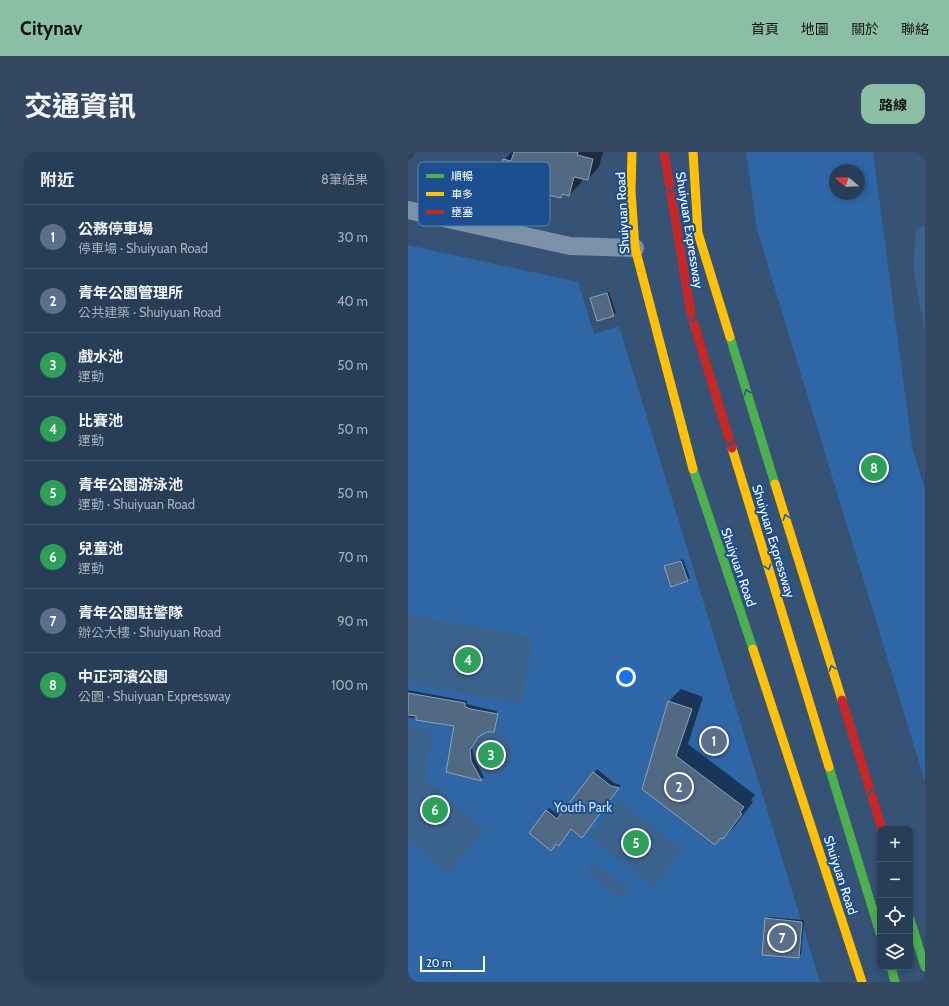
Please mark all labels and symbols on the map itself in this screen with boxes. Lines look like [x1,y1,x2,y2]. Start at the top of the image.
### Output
legend [418,162,550,226]
north arrow [829,164,865,200]
text: 順暢 [451,169,473,183]
street label: Shuiyuan Expressway [673,171,707,290]
street label: Shuiyuan Road [612,172,632,254]
text: 車多 [451,187,473,201]
one-way arrow [666,187,674,194]
text: 壅塞 [451,205,473,219]
one-way arrow [688,315,697,322]
one-way arrow [743,389,752,396]
one-way arrow [725,439,734,446]
pin: 8 [861,453,887,483]
street label: Shuiyuan Expressway [749,482,799,600]
one-way arrow [782,513,791,520]
street label: Shuiyuan Road [718,526,760,608]
one-way arrow [763,564,772,571]
pin: 4 [455,645,481,675]
one-way arrow [828,664,837,671]
your location [616,667,636,687]
pin: 1 [701,726,727,756]
pin: 3 [478,740,504,770]
pin: 2 [666,772,692,802]
one-way arrow [867,788,876,795]
pin: 6 [422,795,448,825]
park label: Youth Park [553,799,612,815]
pin: 5 [623,828,649,858]
street label: Shuiyuan Road [821,833,861,917]
pin: 7 [769,923,795,953]
scale bar [420,954,485,973]

